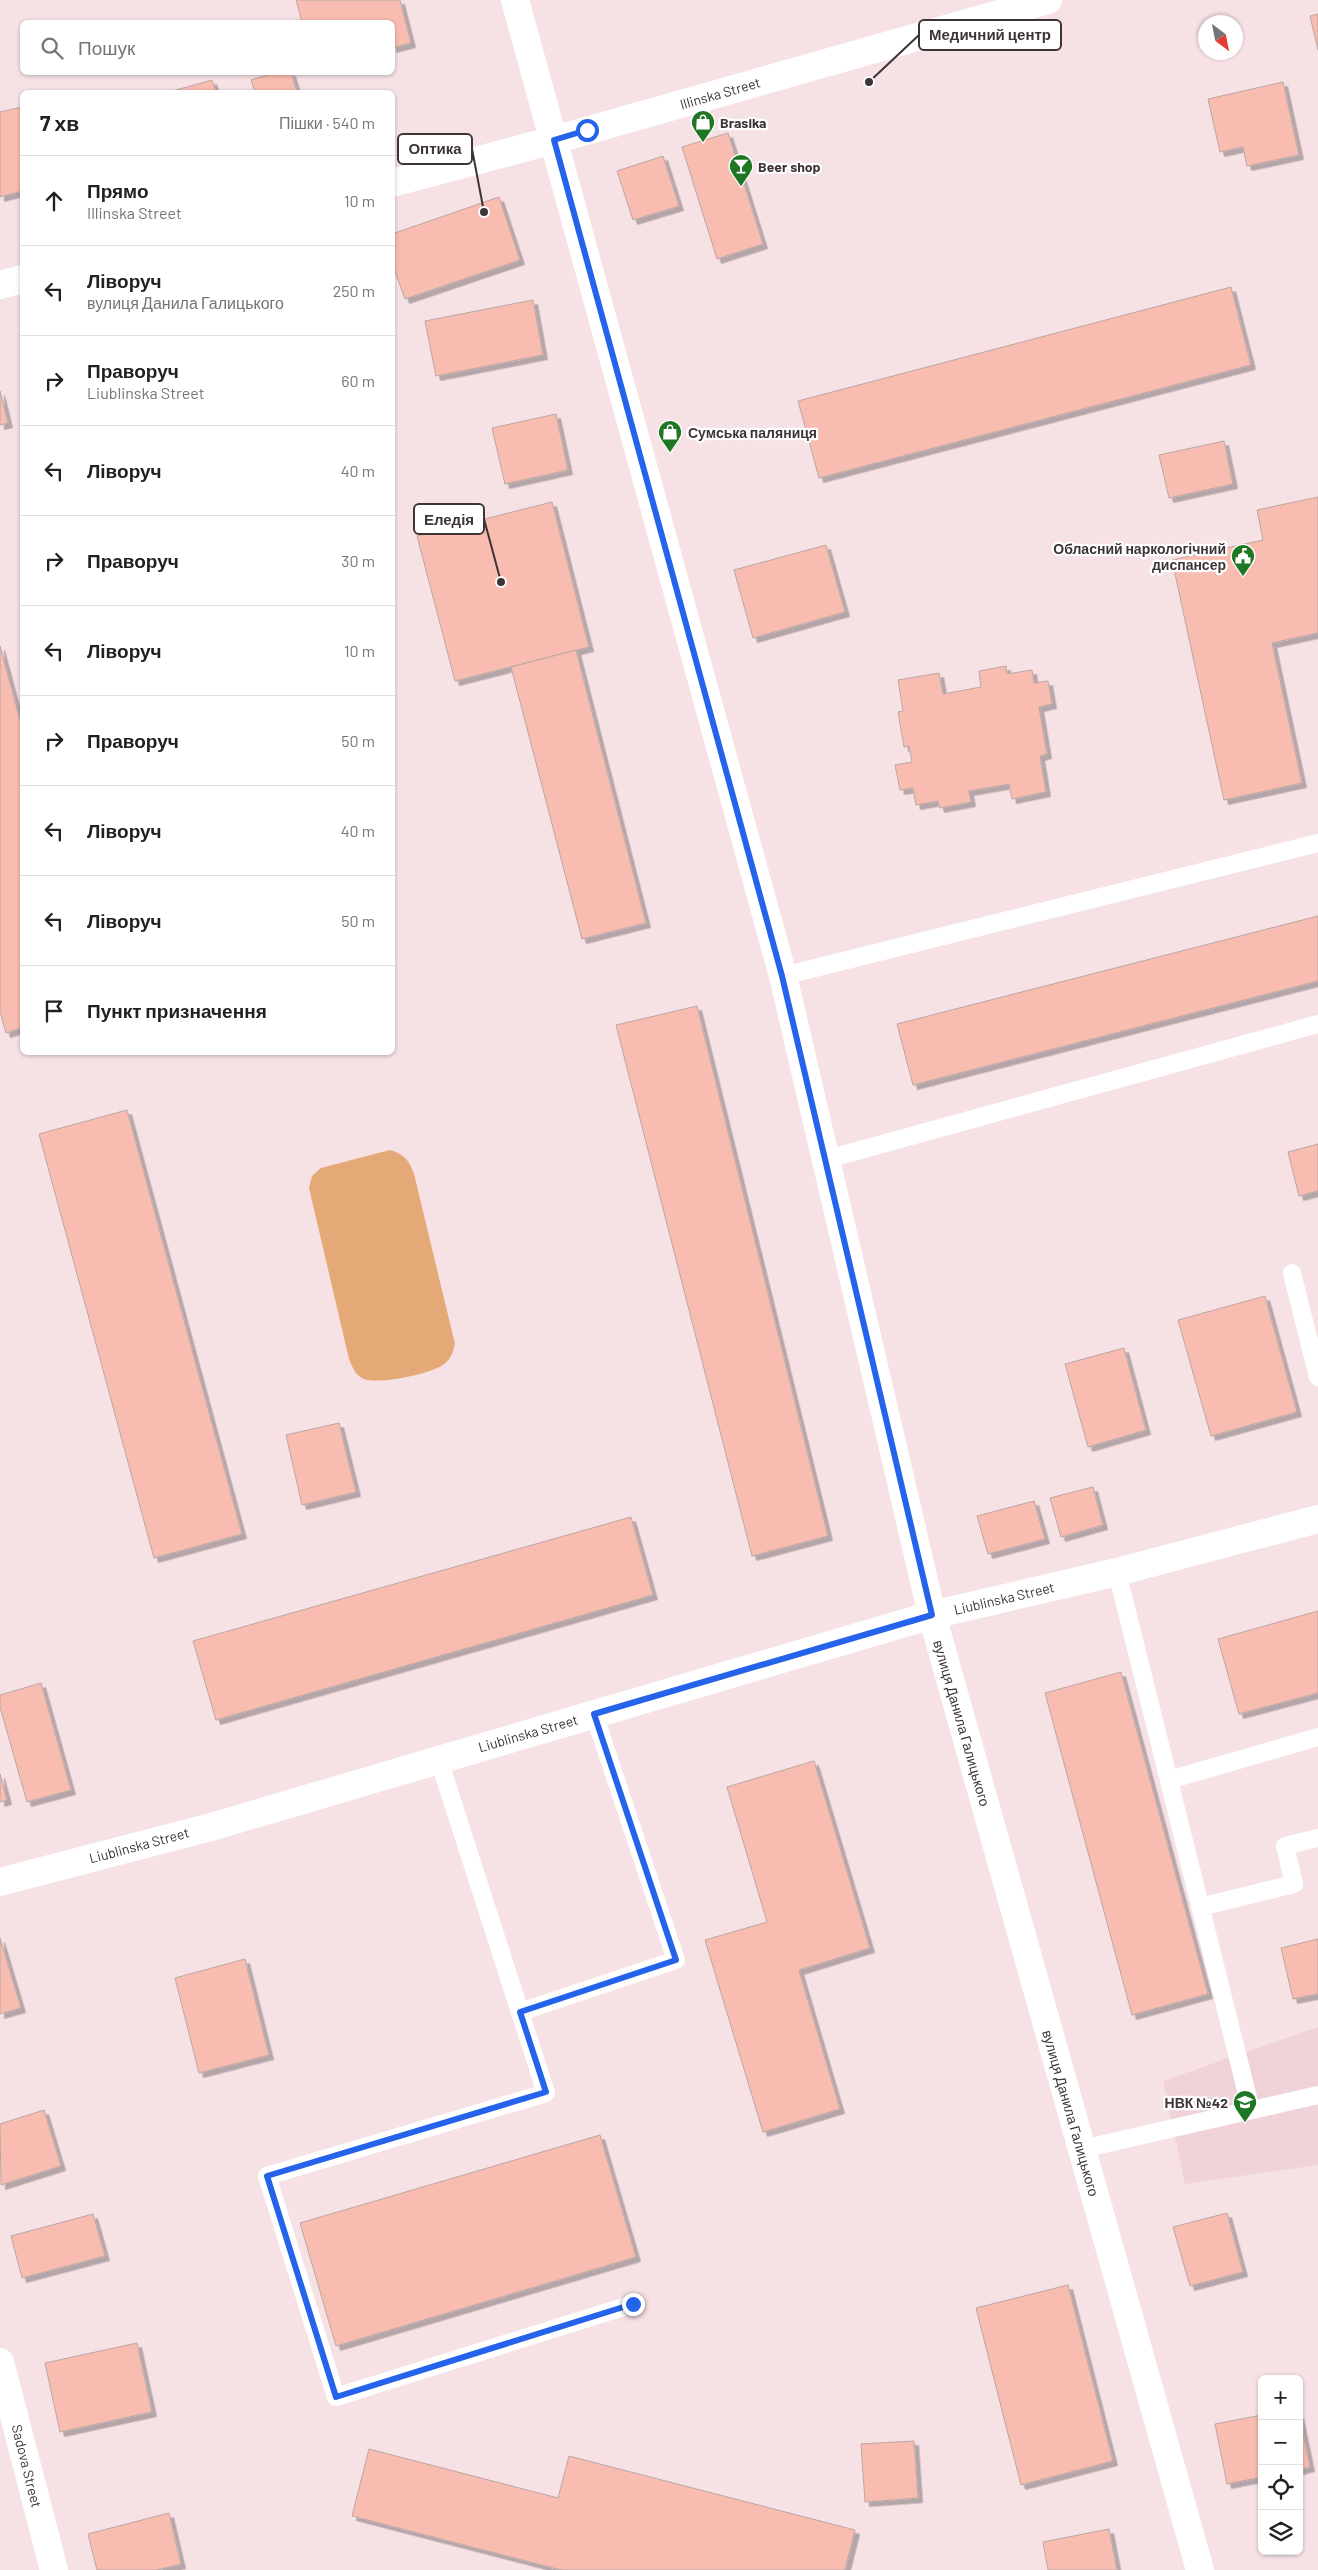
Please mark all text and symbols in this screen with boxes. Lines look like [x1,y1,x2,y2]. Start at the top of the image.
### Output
north arrow [1198,15,1243,60]
search box [20,20,395,75]
callout: Медичний центр [919,20,1061,50]
text: Медичний центр [929,25,1051,43]
icon: search [38,34,66,62]
text: Пошук [78,36,135,59]
street label: Illinska Street [678,73,762,113]
shop icon: Brasika [690,109,716,143]
text: 7 хв [40,110,79,135]
text: Пішки · 540 m [279,113,375,132]
place label: Brasika [720,114,767,131]
route start [576,119,599,142]
callout: Оптика [398,134,472,164]
text: Оптика [408,139,462,157]
bar icon: Beer shop [728,153,754,187]
place label: Beer shop [758,158,821,175]
text: Прямо [87,179,149,202]
icon: ahead [40,187,68,215]
text: 10 m [344,191,375,210]
text: Illinska Street [87,203,182,222]
text: Ліворуч [87,269,162,292]
icon: left [40,277,68,305]
text: 250 m [333,281,375,300]
text: вулиця Данила Галицького [87,293,284,312]
text: Праворуч [87,359,179,382]
icon: right [40,367,68,395]
text: 60 m [341,371,375,390]
text: Liublinska Street [87,383,205,402]
shop icon: Сумська паляниця [657,419,683,453]
place label: Сумська паляниця [688,424,817,441]
icon: left [40,457,68,485]
text: Ліворуч [87,459,162,482]
text: 40 m [341,461,375,480]
callout: Еледія [414,504,484,534]
text: Еледія [424,510,474,528]
place label: Обласний наркологічний диспансер [1053,540,1226,573]
public building icon: Обласний наркологічний диспансер [1230,543,1256,577]
icon: right [40,547,68,575]
text: Праворуч [87,549,179,572]
text: 30 m [341,551,375,570]
icon: left [40,637,68,665]
text: Ліворуч [87,639,162,662]
text: 10 m [344,641,375,660]
icon: right [40,727,68,755]
text: Праворуч [87,729,179,752]
text: 50 m [341,731,375,750]
icon: left [40,817,68,845]
text: Ліворуч [87,819,162,842]
text: 40 m [341,821,375,840]
icon: left [40,907,68,935]
text: Ліворуч [87,909,162,932]
text: 50 m [341,911,375,930]
icon: arrive [40,997,68,1025]
text: Пункт призначення [87,999,267,1022]
street label: Liublinska Street [952,1578,1056,1618]
street label: вулиця Данила Галицького [930,1638,994,1808]
street label: Liublinska Street [476,1711,580,1755]
street label: Liublinska Street [87,1823,191,1867]
street label: вулиця Данила Галицького [1039,2028,1103,2198]
school or university icon: НВК №42 [1232,2089,1258,2123]
place label: НВК №42 [1165,2094,1228,2111]
route end [622,2293,645,2316]
map controls [1258,2375,1303,2555]
button: + [1258,2375,1303,2420]
button: − [1258,2420,1303,2465]
street label: Sadova Street [8,2423,46,2509]
button: locate [1258,2465,1303,2510]
button: layers [1258,2510,1303,2555]

